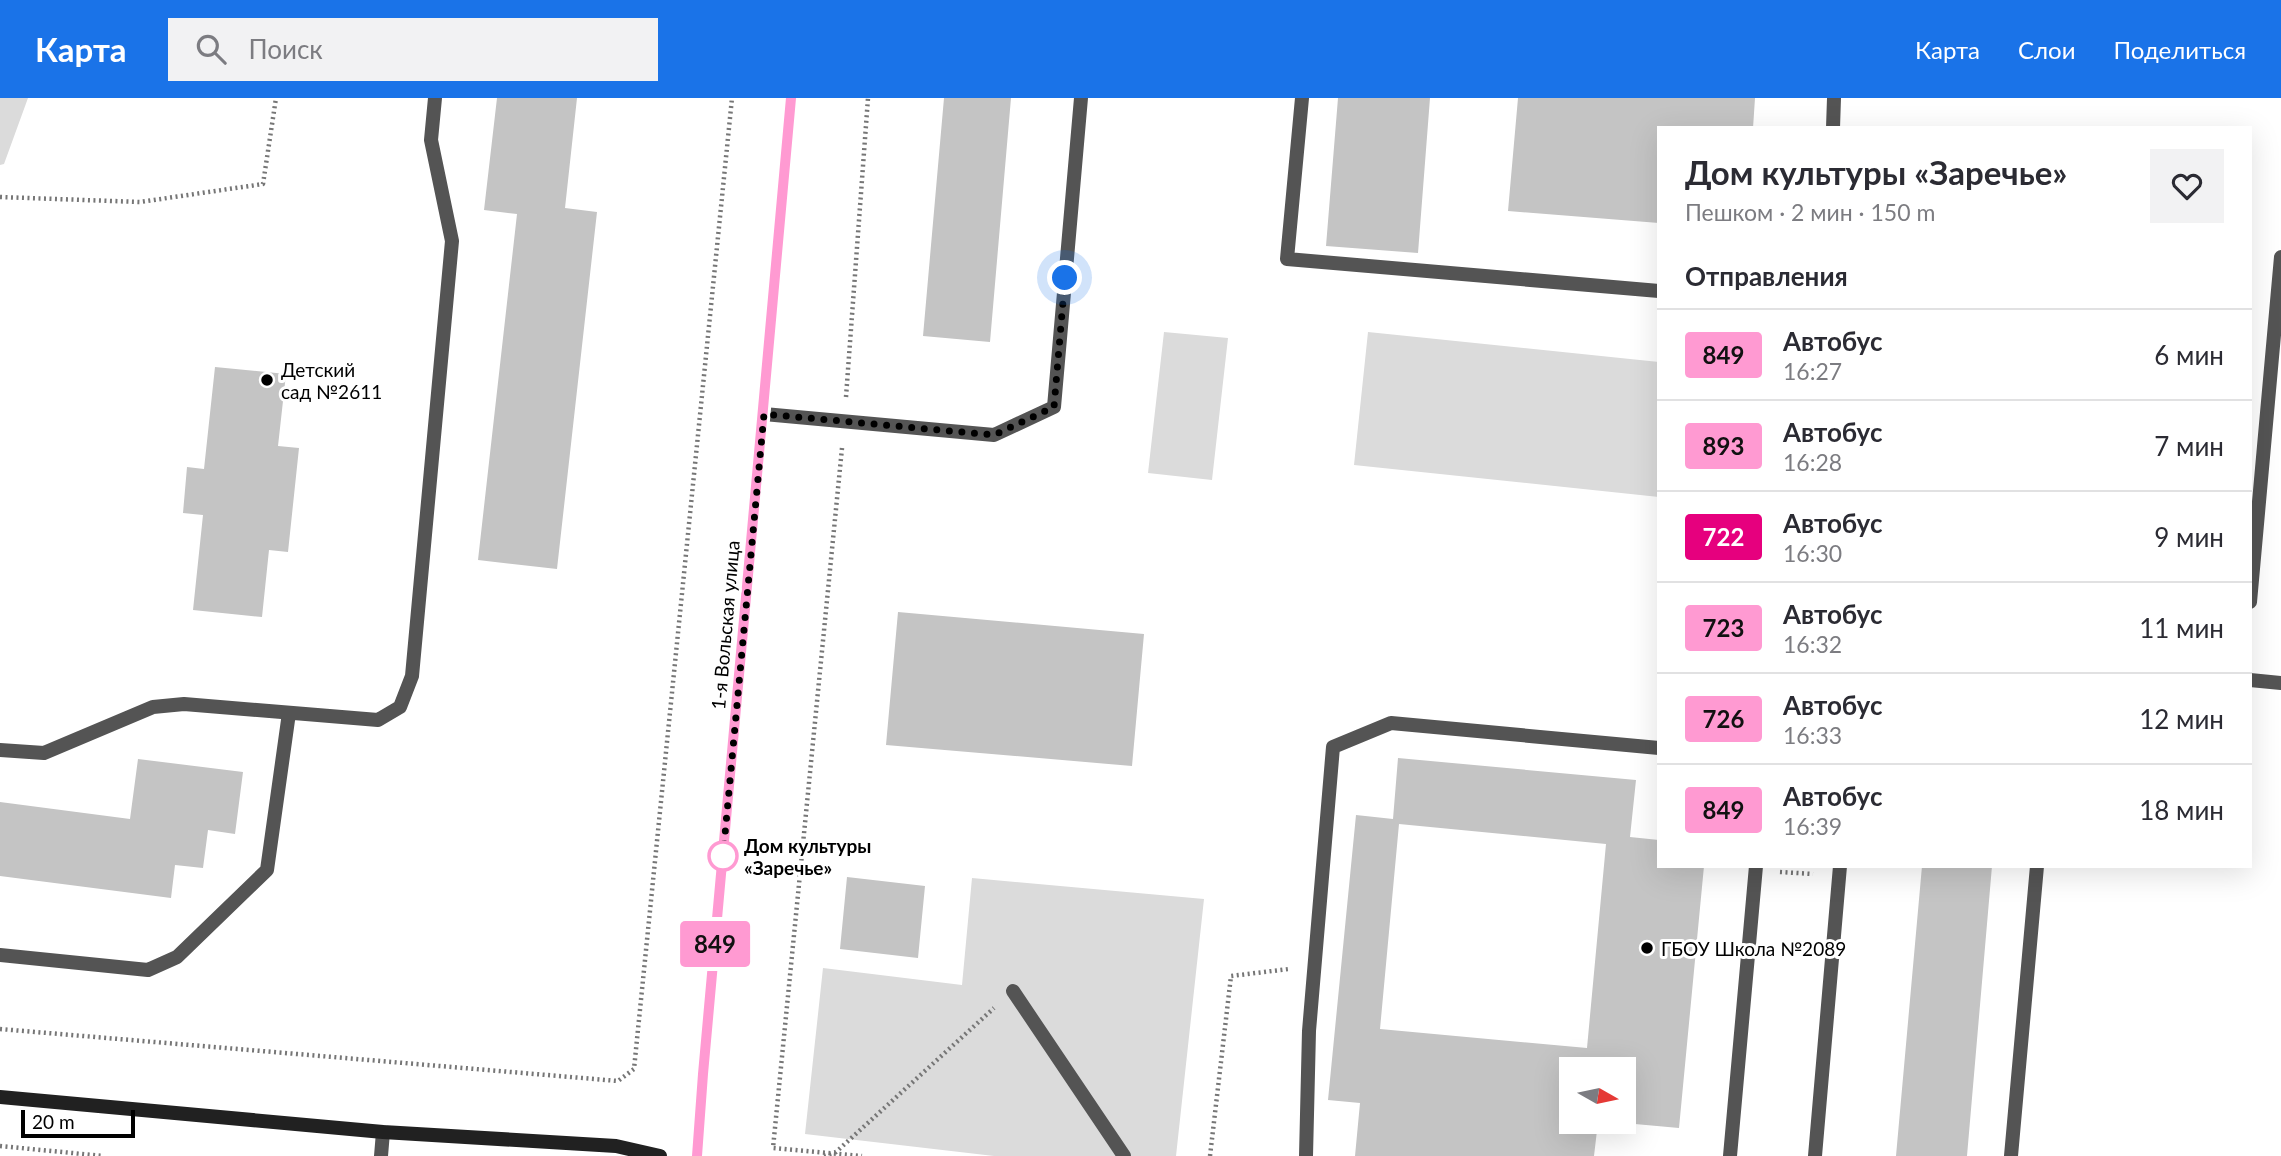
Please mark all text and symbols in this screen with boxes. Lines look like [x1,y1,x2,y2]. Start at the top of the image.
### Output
search box [168,18,658,81]
text: Карта [35,29,126,69]
icon: search [192,30,230,68]
text: Поиск [248,33,323,65]
text: Карта [1915,35,1980,64]
text: Слои [2018,35,2075,64]
text: Поделиться [2113,35,2246,64]
button: heart [2150,149,2224,223]
text: Дом культуры «Заречье» [1685,152,2067,192]
text: Пешком · 2 мин · 150 m [1685,198,1935,226]
your location [1047,260,1082,295]
text: Отправления [1685,260,1848,292]
text: Автобус [1783,325,1882,357]
text: 6 мин [2154,339,2224,371]
text: 849 [1703,340,1744,369]
text: 16:27 [1783,357,1842,385]
place label: Детский сад №2611 [281,358,382,403]
marker: Детский сад №2611 [259,372,275,388]
text: Автобус [1783,416,1882,448]
text: 7 мин [2154,430,2224,462]
text: 893 [1703,431,1744,460]
text: 16:28 [1783,448,1842,476]
text: Автобус [1783,507,1882,539]
text: 9 мин [2154,521,2224,553]
text: 722 [1703,522,1744,551]
text: 16:30 [1783,539,1842,567]
street label: 1-я Вольская улица [706,540,744,710]
text: Автобус [1783,598,1882,630]
text: 11 мин [2139,612,2224,644]
text: 723 [1703,613,1744,642]
text: 16:32 [1783,630,1842,658]
text: Автобус [1783,689,1882,721]
text: 12 мин [2139,703,2224,735]
text: 726 [1703,704,1744,733]
text: 16:33 [1783,721,1842,749]
text: Автобус [1783,780,1882,812]
text: 18 мин [2139,794,2224,826]
text: 849 [1703,795,1744,824]
text: 16:39 [1783,812,1842,840]
place label: Дом культуры «Заречье» [744,834,871,879]
marker: Дом культуры «Заречье» [708,841,738,871]
line badge: 849 [675,921,755,967]
text: 849 [694,929,736,958]
place label: ГБОУ Школа №2089 [1661,937,1846,960]
marker: ГБОУ Школа №2089 [1639,940,1655,956]
north arrow [1559,1057,1636,1134]
map controls [1559,1057,1636,1134]
scale bar [21,1107,135,1139]
text: 20 m [32,1110,75,1133]

